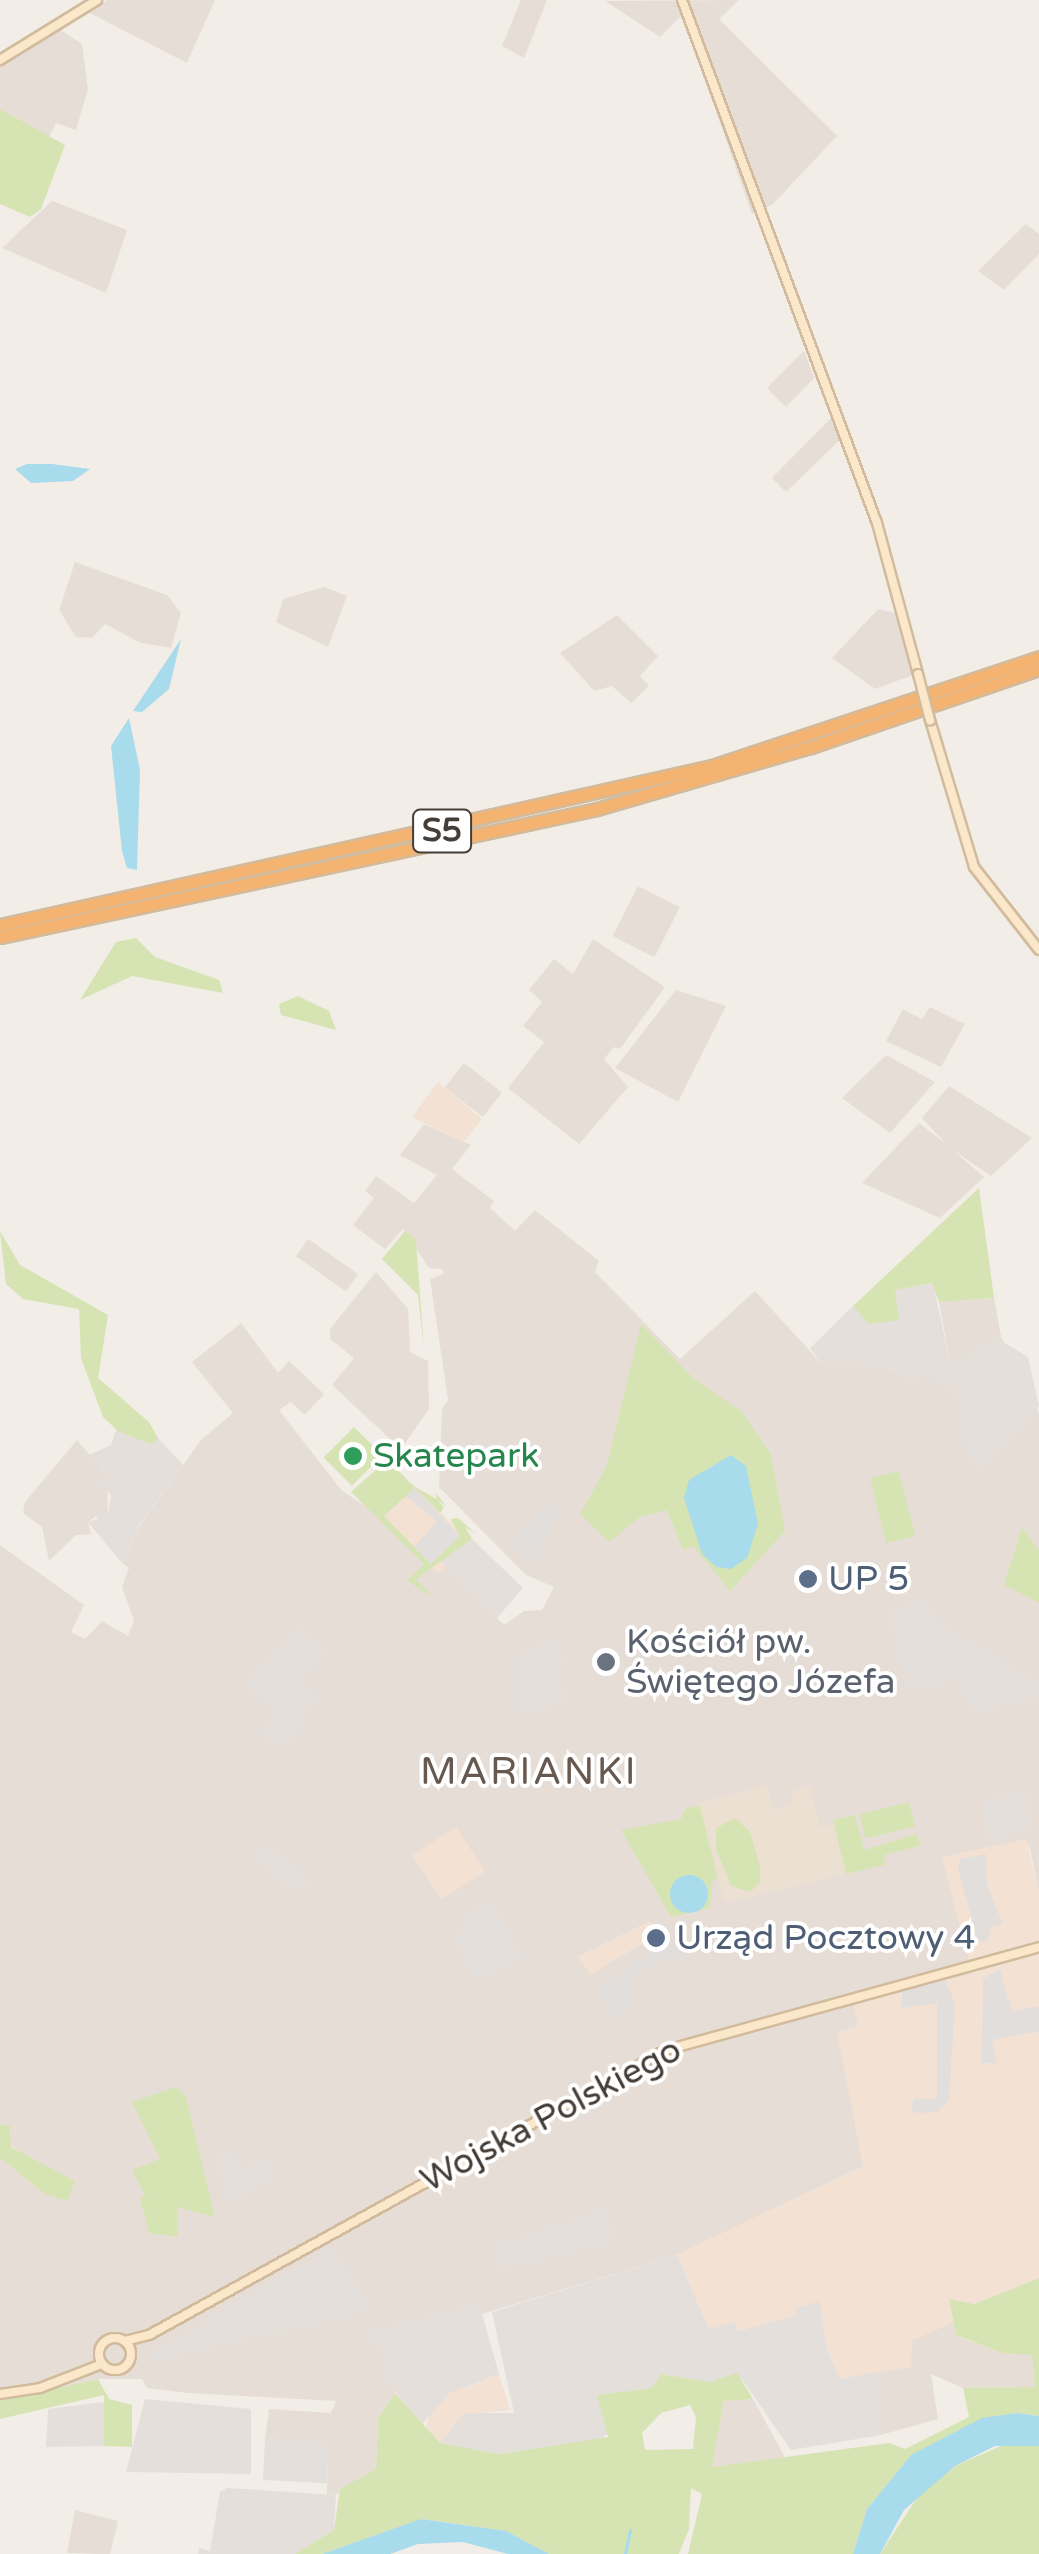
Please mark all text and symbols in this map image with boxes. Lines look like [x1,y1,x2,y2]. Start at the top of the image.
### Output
road number: S5 [412,804,472,858]
place label: Skatepark [373,1435,539,1477]
marker: Skatepark [342,1445,364,1467]
place label: UP 5 [828,1558,909,1600]
marker: UP 5 [797,1568,819,1590]
place label: Kościół pw. Świętego Józefa [626,1621,895,1703]
marker: Kościół pw. Świętego Józefa [595,1651,617,1673]
district label: MARIANKI [420,1750,638,1796]
place label: Urząd Pocztowy 4 [676,1917,975,1959]
marker: Urząd Pocztowy 4 [645,1927,667,1949]
street label: Wojska Polskiego [414,2029,688,2201]

